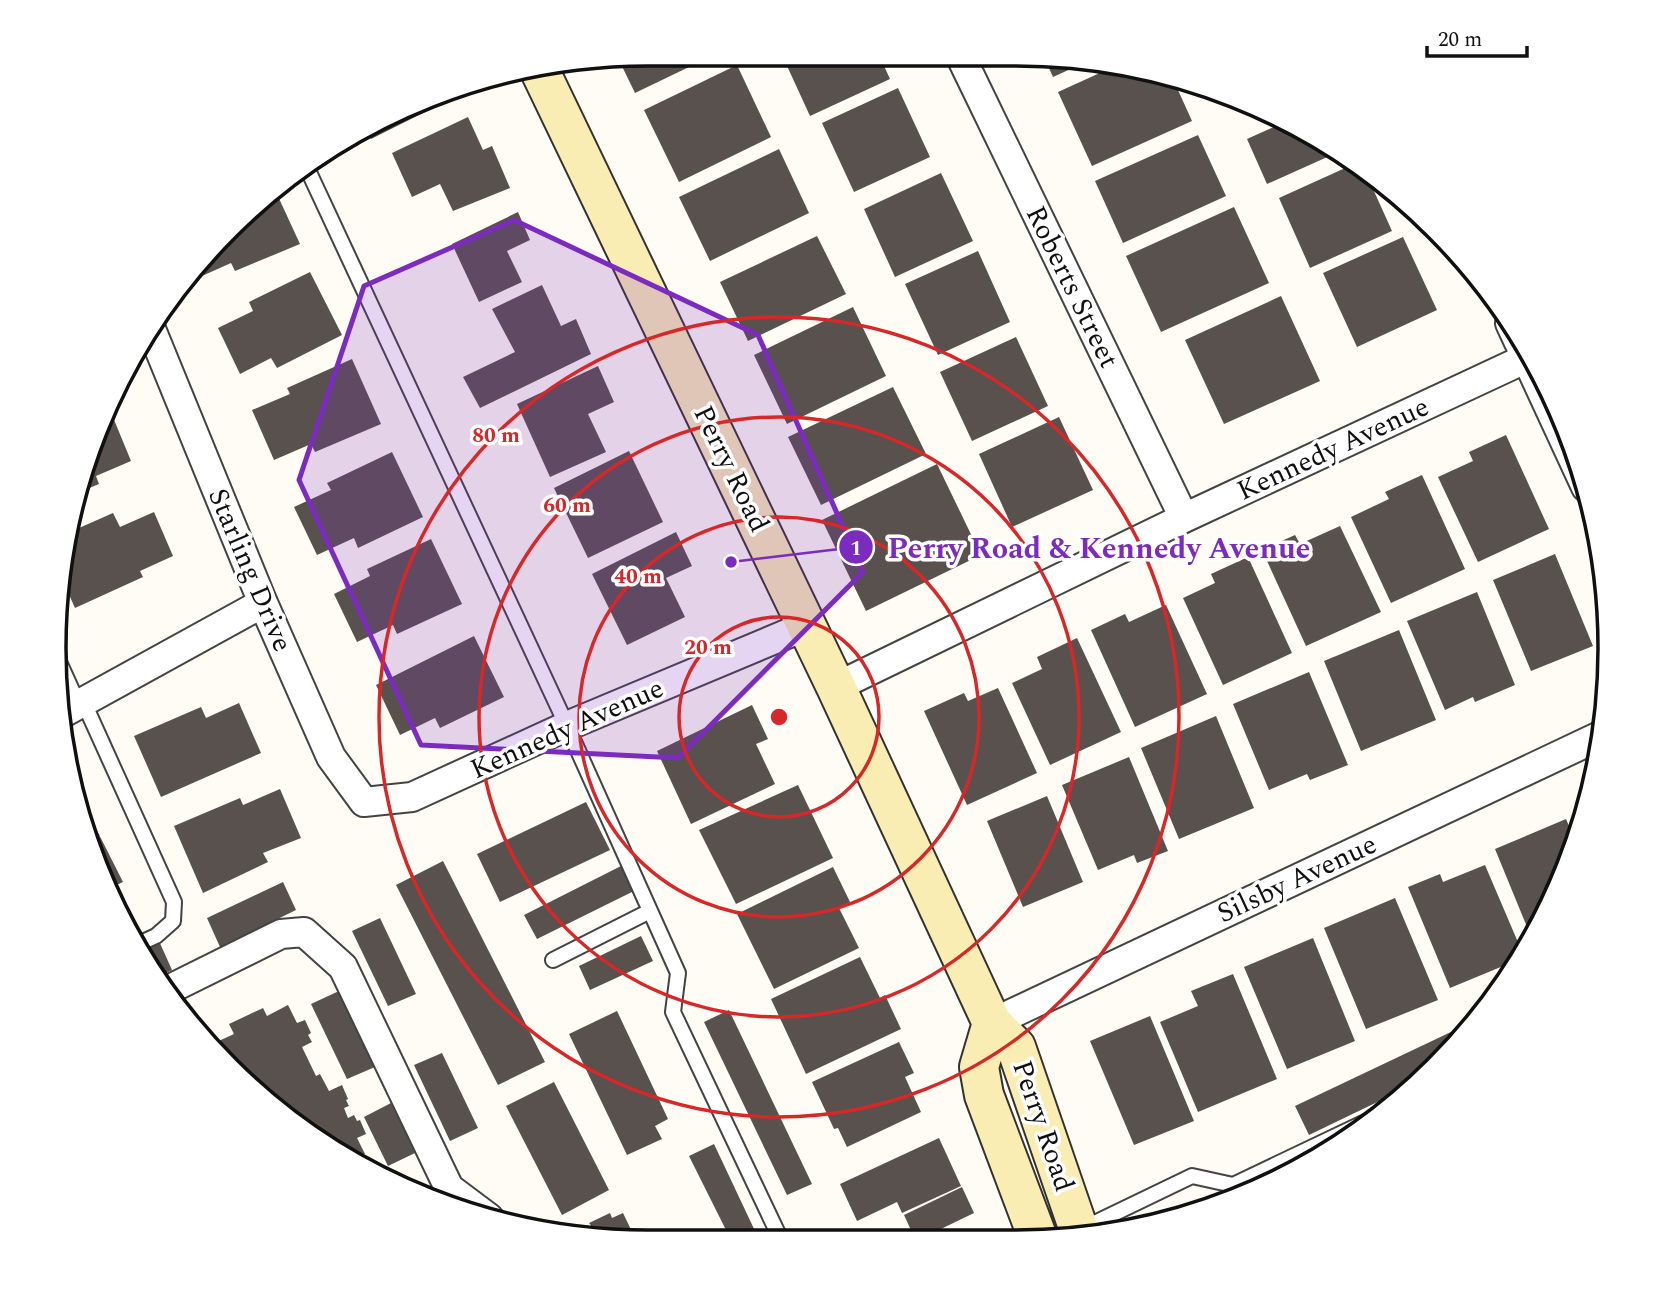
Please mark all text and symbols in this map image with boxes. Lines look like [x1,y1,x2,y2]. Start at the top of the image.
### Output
scale bar [1427,14,1527,58]
text: 20 m [1438,24,1482,56]
street label: Roberts Street [1014,198,1130,376]
street label: Kennedy Avenue [1230,386,1436,512]
street label: Perry Road [682,398,780,540]
text: 80 m [472,420,520,452]
street label: Starling Drive [196,482,304,658]
text: 60 m [543,490,591,522]
callout: Perry Road & Kennedy Avenue [838,522,1324,573]
text: Perry Road & Kennedy Avenue [888,526,1311,572]
text: 1 [850,533,862,565]
text: 40 m [614,561,662,593]
text: 20 m [684,632,732,664]
street label: Kennedy Avenue [463,667,671,791]
centre of rings [767,705,791,729]
street label: Silsby Avenue [1210,823,1384,935]
street label: Perry Road [1000,1054,1086,1198]

